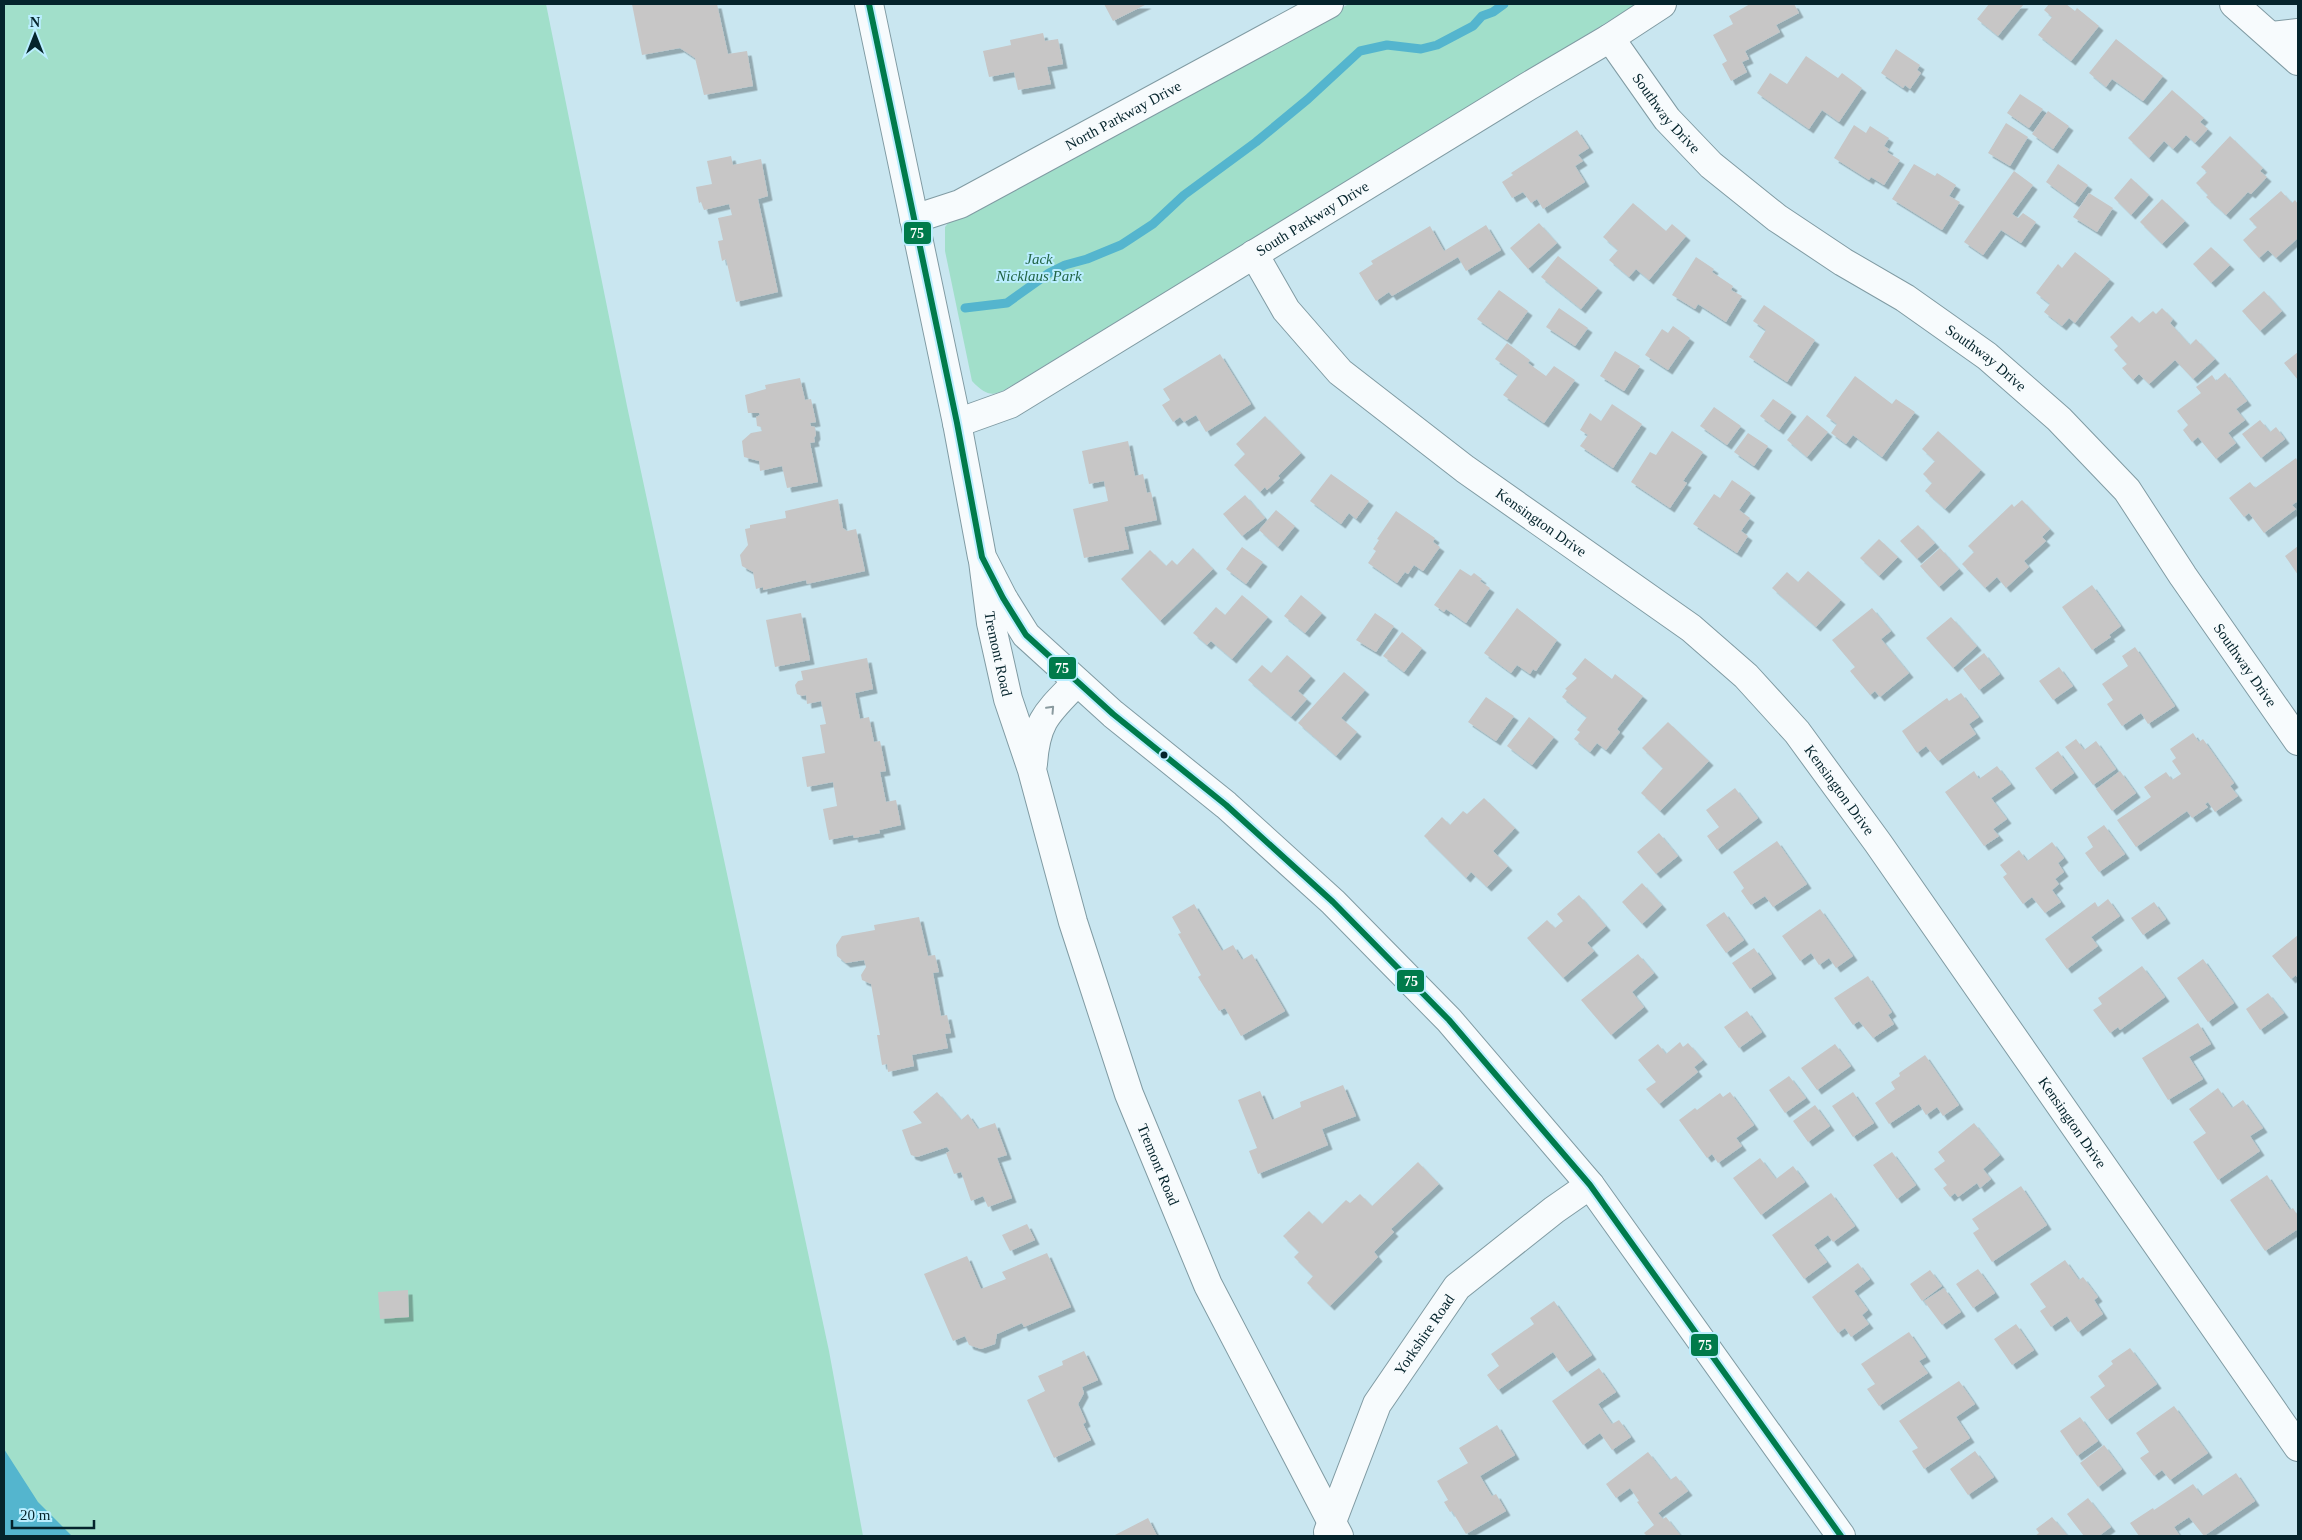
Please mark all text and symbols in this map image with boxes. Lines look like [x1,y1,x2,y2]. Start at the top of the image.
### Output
north arrow [10,10,60,60]
text: N [30,15,40,30]
street label: Southway Drive [1629,70,1703,157]
street label: North Parkway Drive [1063,78,1184,153]
street label: South Parkway Drive [1253,178,1372,259]
line badge: 75 [903,221,932,245]
text: 75 [910,226,924,241]
park label: Jack Nicklaus Park [995,251,1082,284]
street label: Southway Drive [1943,321,2030,395]
street label: Kensington Drive [1493,485,1590,560]
street label: Tremont Road [982,610,1015,698]
street label: Southway Drive [2211,620,2280,710]
line badge: 75 [1048,656,1077,680]
text: 75 [1055,661,1069,676]
one-way arrow [1045,705,1054,714]
street label: Kensington Drive [1801,742,1878,838]
unlabelled marker [1159,750,1169,760]
line badge: 75 [1396,969,1425,993]
text: 75 [1404,974,1418,989]
street label: Kensington Drive [2035,1074,2110,1171]
street label: Tremont Road [1134,1121,1182,1208]
street label: Yorkshire Road [1391,1291,1458,1378]
line badge: 75 [1690,1333,1719,1357]
text: 75 [1698,1338,1712,1353]
scale bar [12,1498,95,1530]
text: 20 m [20,1507,51,1523]

